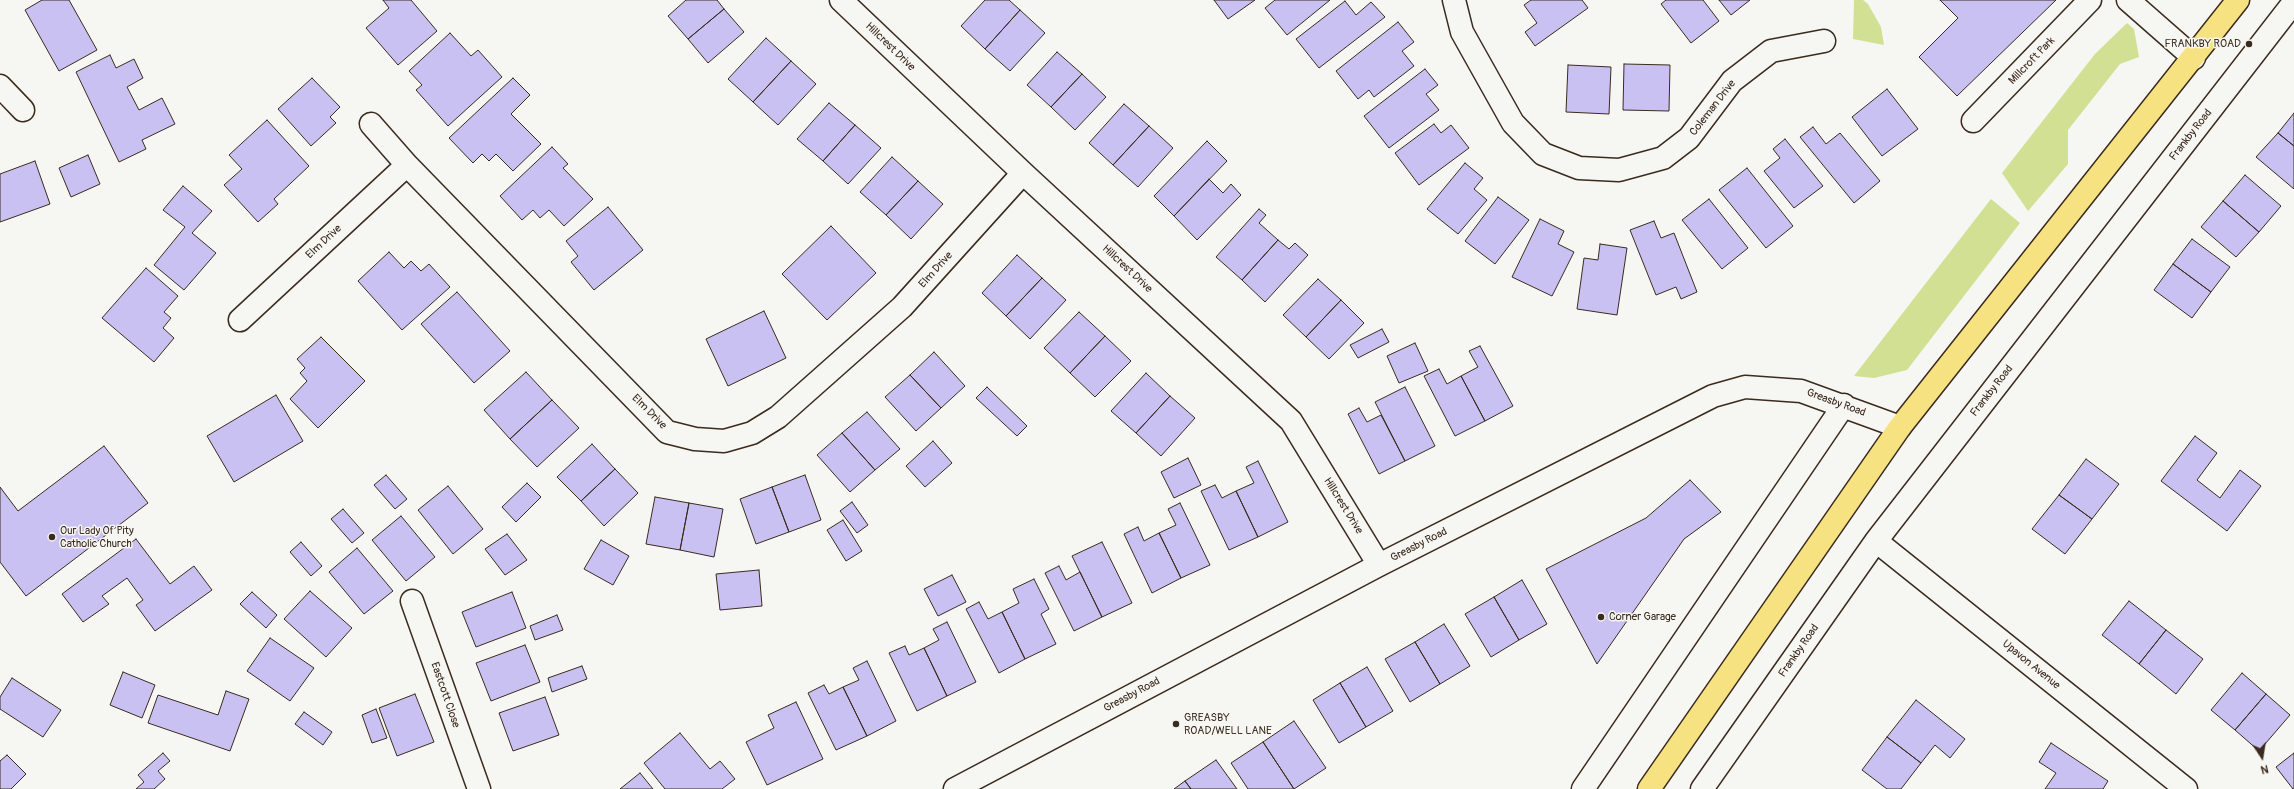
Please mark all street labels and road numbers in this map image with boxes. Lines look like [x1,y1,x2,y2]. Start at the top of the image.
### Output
street label: Hillcrest Drive [862,20,918,74]
street label: Millcroft Park [2006,35,2058,87]
street label: Coleman Drive [1687,77,1739,139]
street label: Frankby Road [2167,107,2215,163]
street label: Elm Drive [303,222,345,262]
street label: Hillcrest Drive [1099,242,1155,296]
street label: Elm Drive [916,249,956,291]
street label: Frankby Road [1968,363,2016,419]
street label: Greasby Road [1805,386,1867,420]
street label: Elm Drive [629,392,669,432]
street label: Hillcrest Drive [1320,475,1366,537]
street label: Greasby Road [1389,525,1449,565]
street label: Frankby Road [1776,622,1822,680]
street label: Upavon Avenue [1999,638,2063,692]
street label: Eastcott Close [428,660,462,730]
street label: Greasby Road [1102,675,1162,715]

